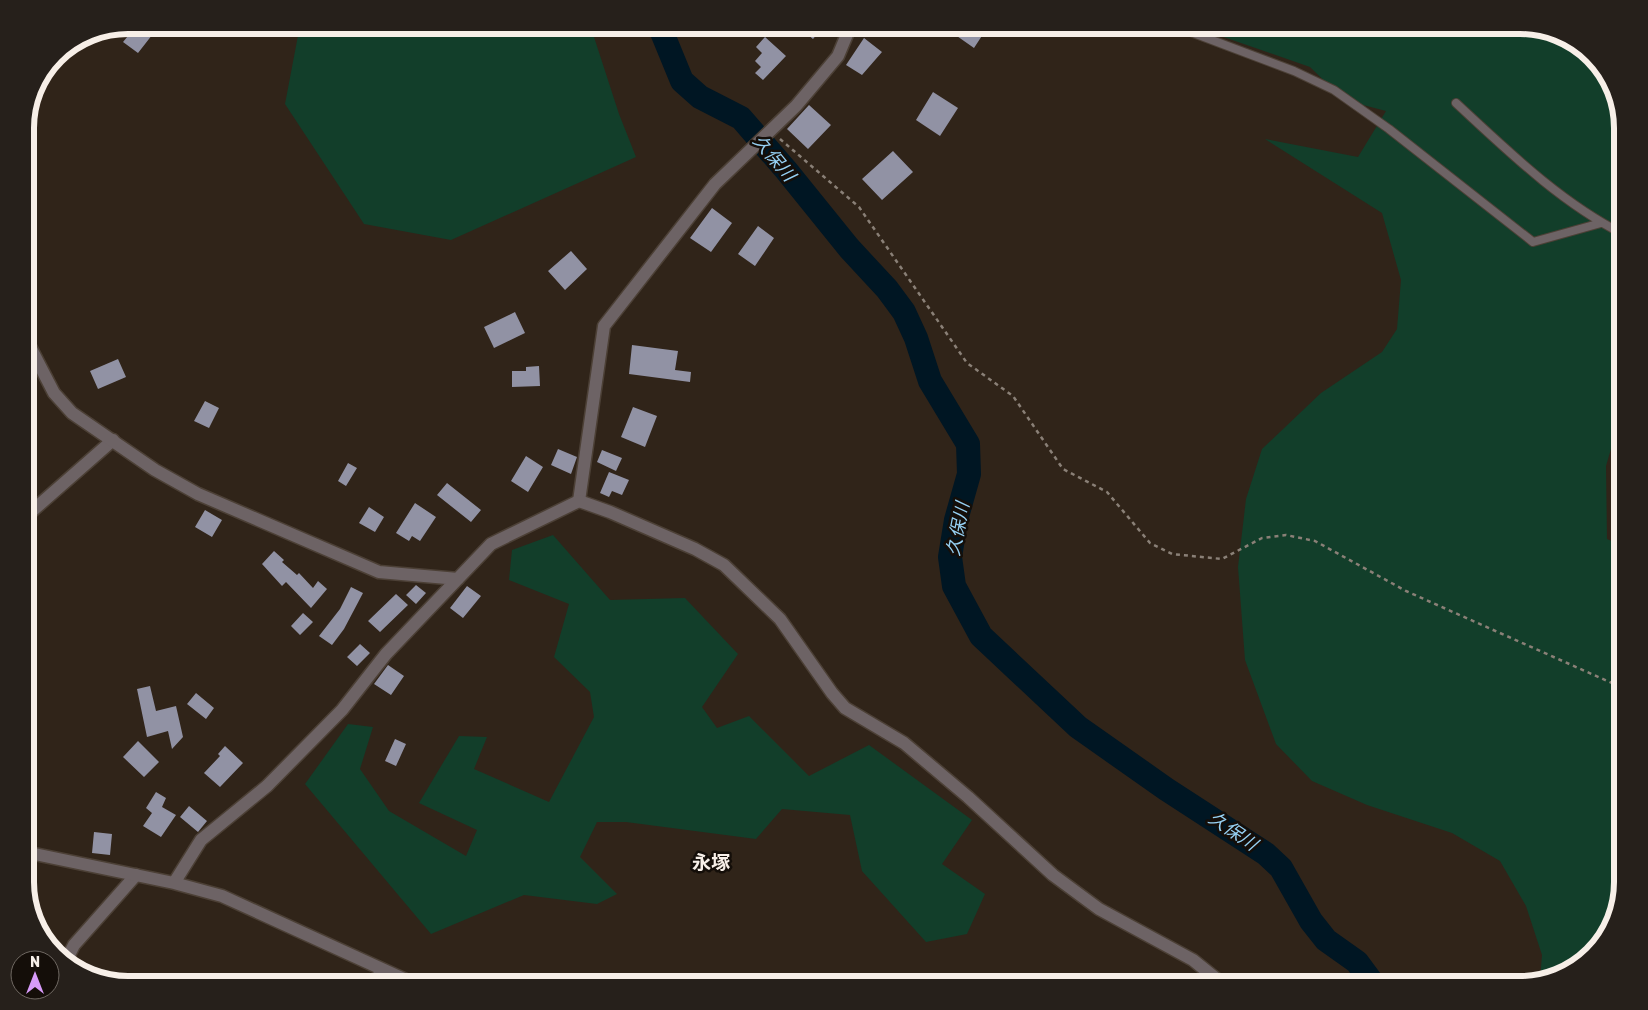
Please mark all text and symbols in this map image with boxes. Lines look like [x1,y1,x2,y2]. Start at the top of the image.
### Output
water label: 久保川 [748,130,801,187]
water label: 久保川 [942,498,974,558]
water label: 久保川 [1204,807,1263,856]
district label: 永塚 [692,851,730,874]
north arrow [10,950,60,1000]
text: N [30,954,40,971]

